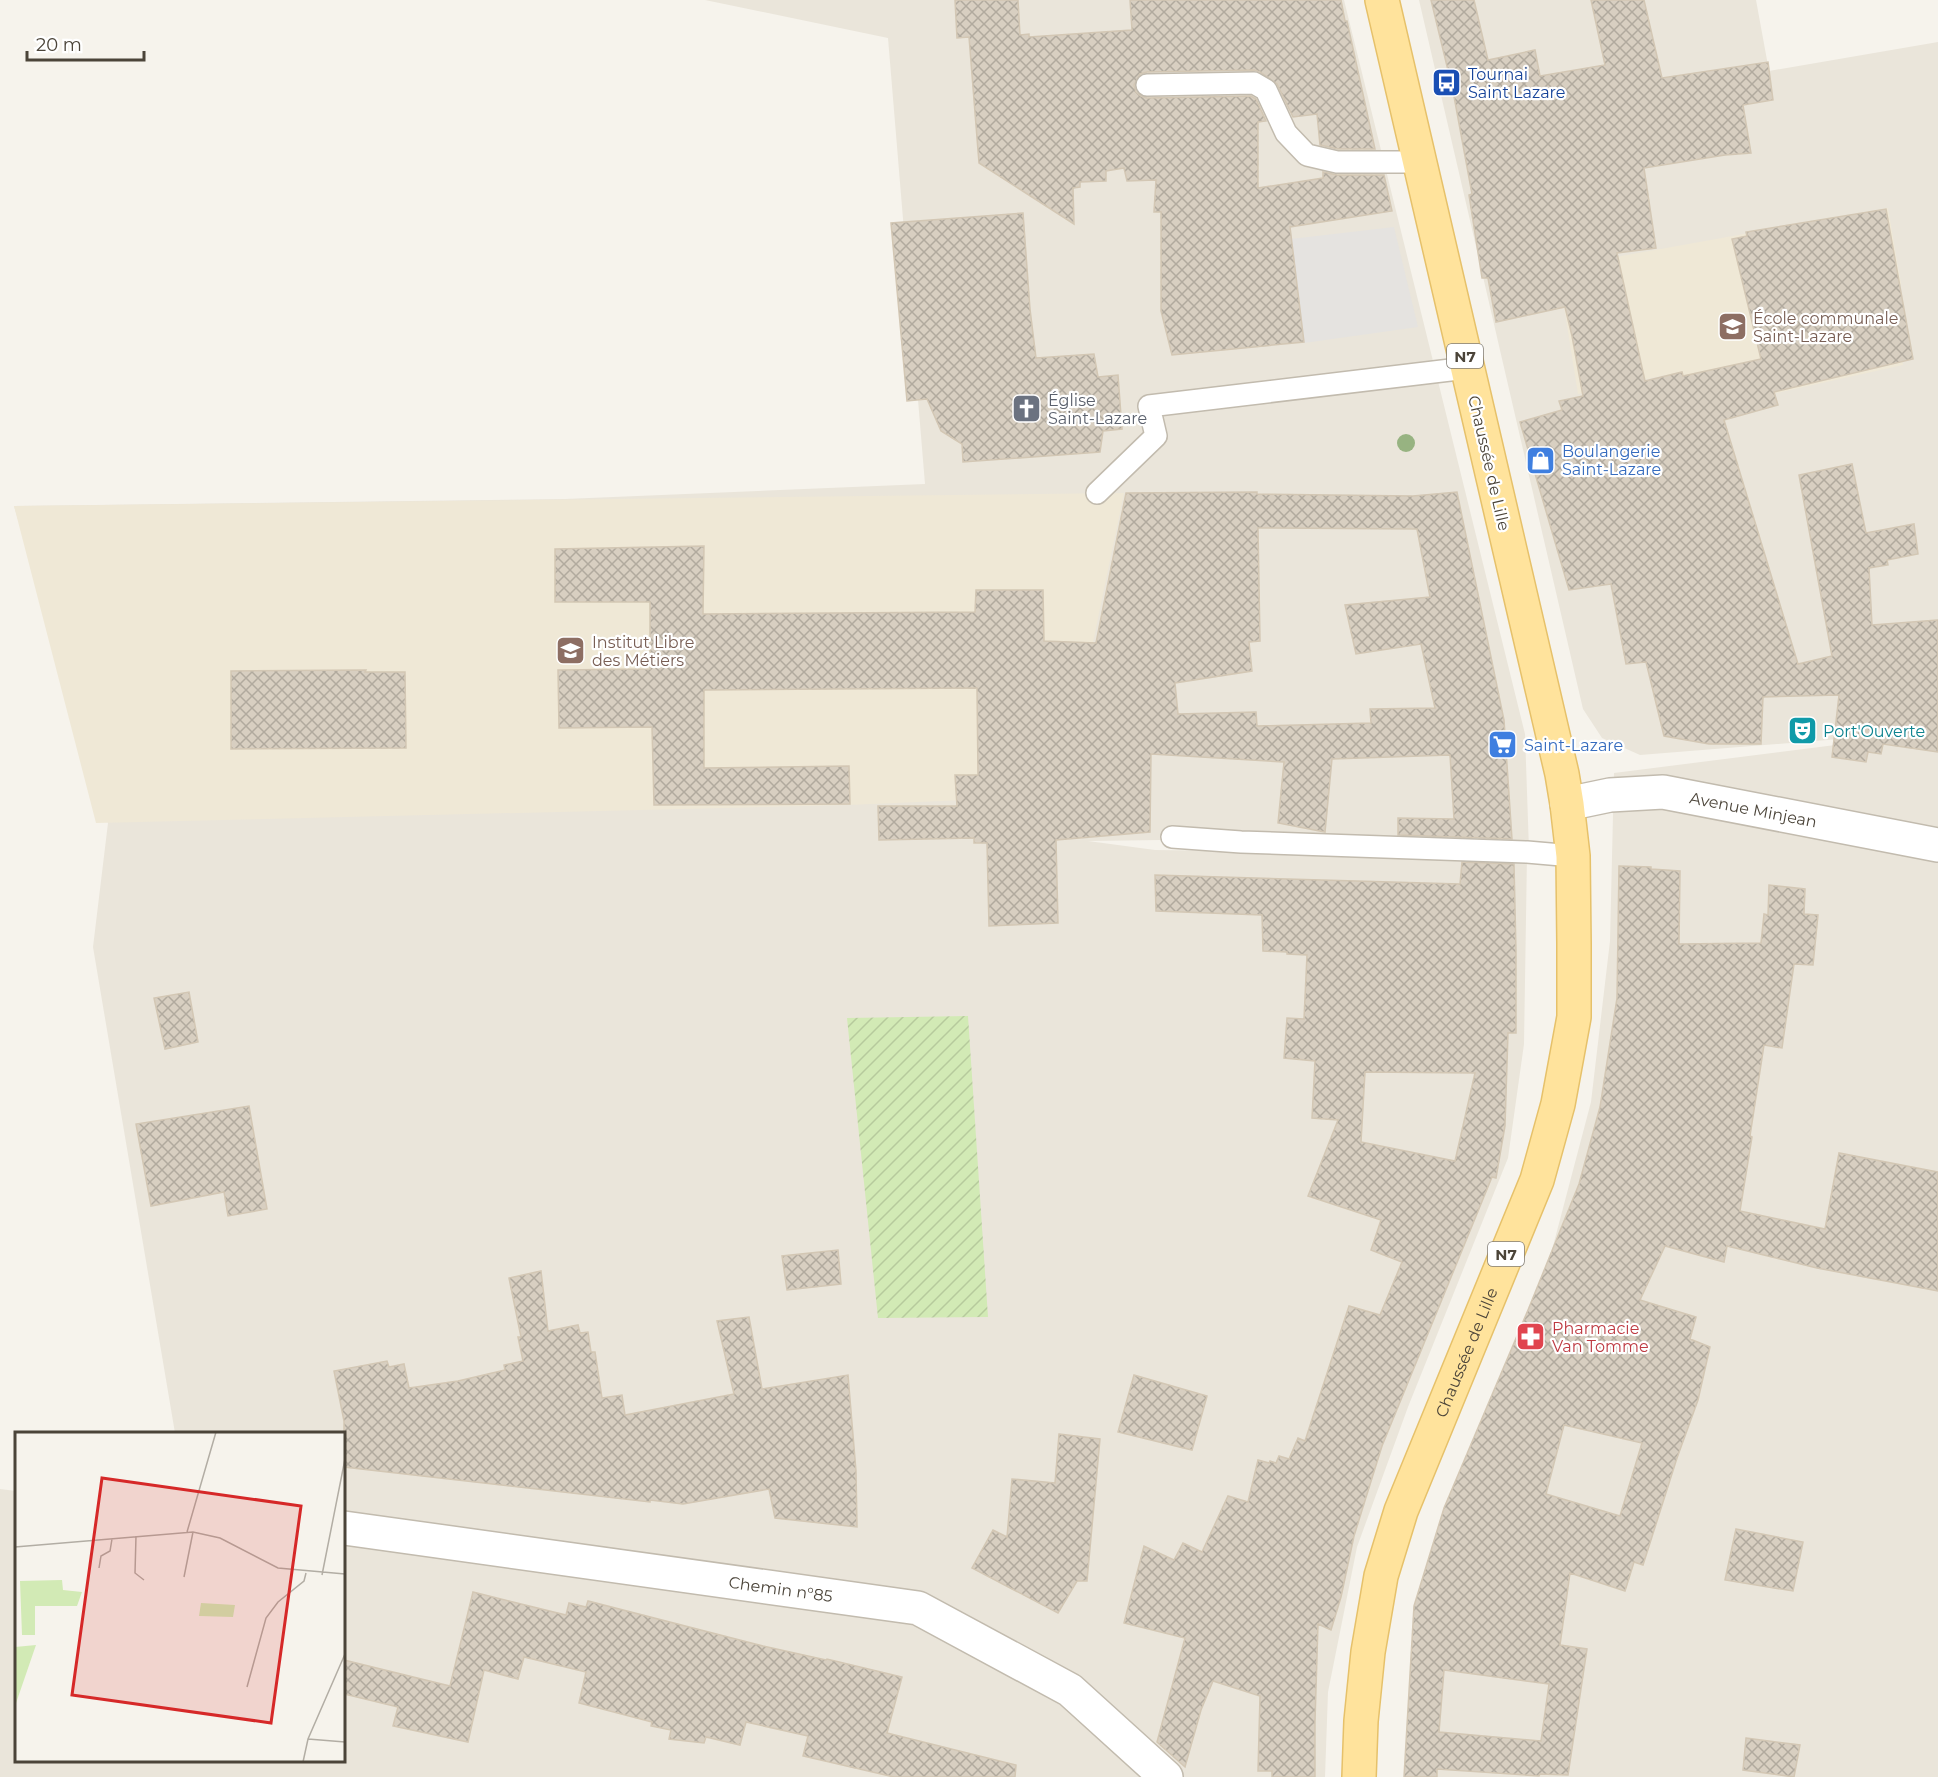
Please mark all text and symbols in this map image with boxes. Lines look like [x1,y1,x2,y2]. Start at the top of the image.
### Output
scale bar [27,24,144,62]
text: 20 m [36,34,82,56]
place label: Tournai Saint Lazare [1468,65,1565,102]
bus stop icon: Tournai Saint Lazare [1431,67,1463,99]
place label: École communale Saint-Lazare [1753,309,1898,346]
school or university icon: École communale Saint-Lazare [1716,311,1748,343]
road number: N7 [1447,344,1483,368]
place label: Église Saint-Lazare [1048,391,1147,428]
church icon: Église Saint-Lazare [1011,393,1043,425]
street label: Chaussée de Lille [1464,394,1514,532]
place label: Boulangerie Saint-Lazare [1562,442,1661,479]
shop icon: Boulangerie Saint-Lazare [1525,444,1557,476]
place label: Institut Libre des Métiers [592,633,695,670]
school or university icon: Institut Libre des Métiers [555,635,587,667]
theatre icon: Port'Ouverte [1786,715,1818,747]
place label: Port'Ouverte [1823,722,1925,741]
supermarket icon: Saint-Lazare [1487,729,1519,761]
place label: Saint-Lazare [1524,736,1623,755]
street label: Avenue Minjean [1688,788,1819,831]
road number: N7 [1488,1242,1524,1266]
street label: Chaussée de Lille [1431,1285,1501,1420]
place label: Pharmacie Van Tomme [1552,1319,1649,1356]
pharmacy icon: Pharmacie Van Tomme [1515,1321,1547,1353]
inset map [15,1432,345,1762]
street label: Chemin n°85 [728,1572,834,1606]

